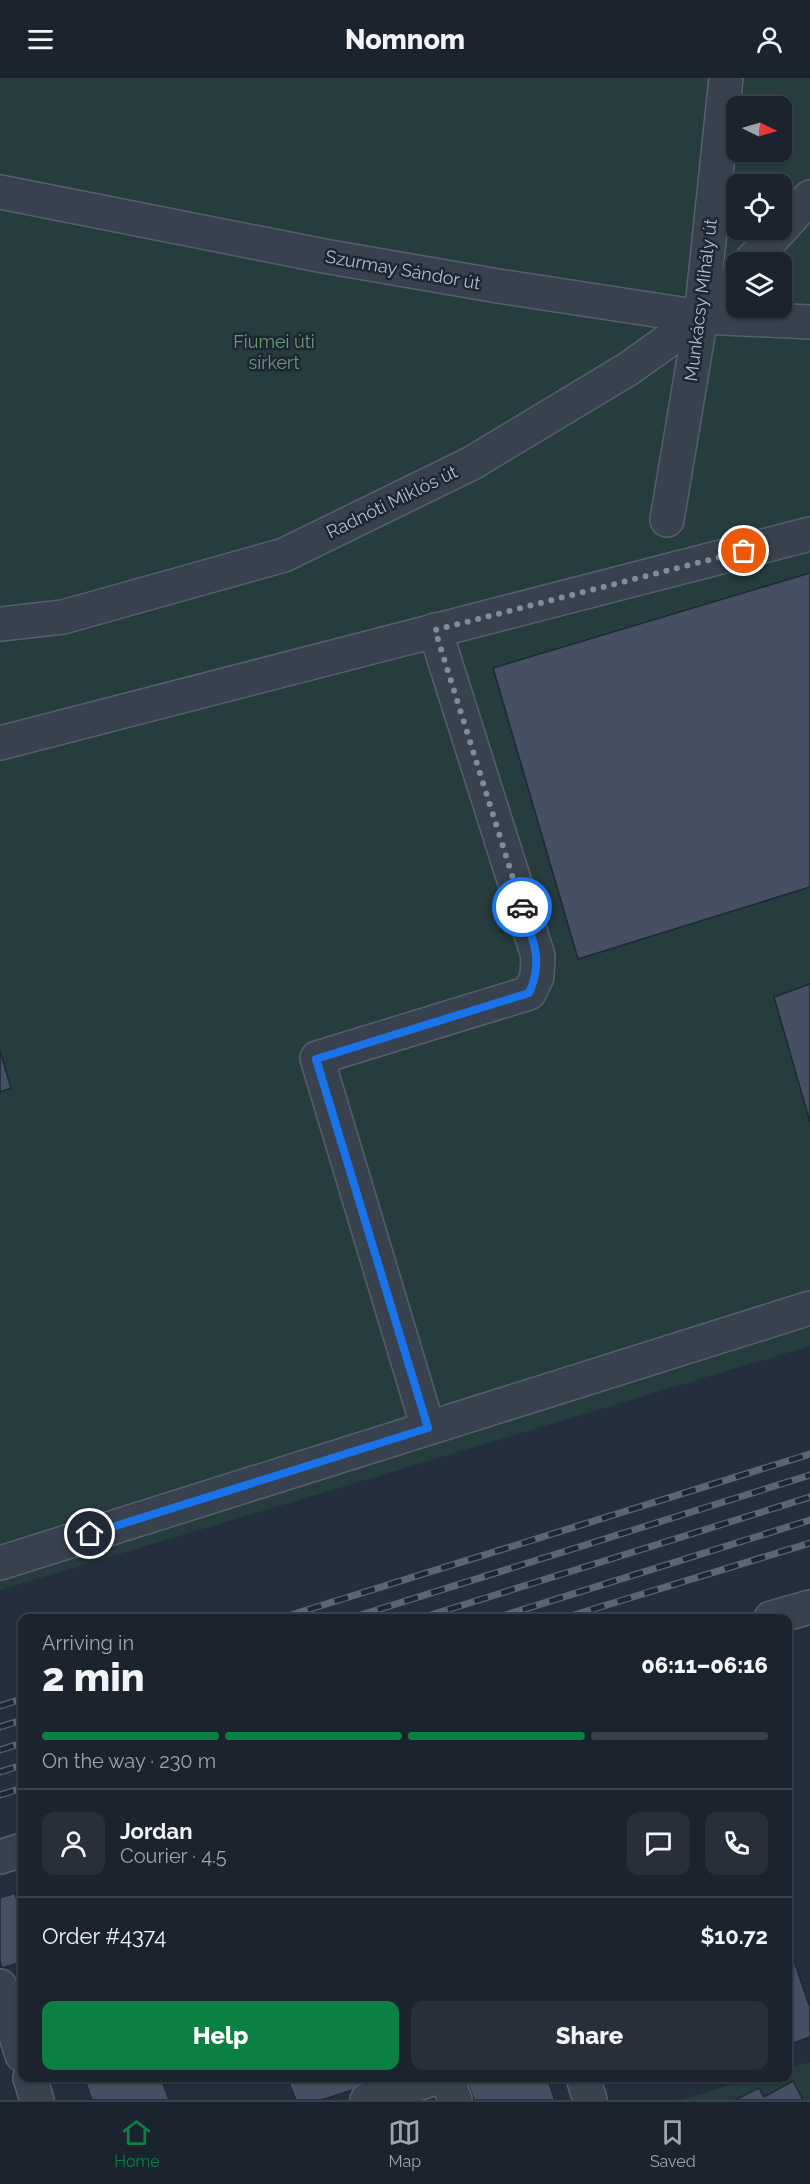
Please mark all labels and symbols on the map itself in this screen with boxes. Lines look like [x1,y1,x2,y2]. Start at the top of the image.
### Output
north arrow [726,96,792,162]
street label: Munkácsy Mihály út [680,217,721,382]
street label: Szurmay Sándor út [324,246,482,293]
park label: Fiumei úti sírkert [233,331,315,373]
street label: Radnóti Miklós út [323,461,461,542]
pin [718,525,769,576]
courier [492,877,552,937]
pin [64,1508,115,1559]

